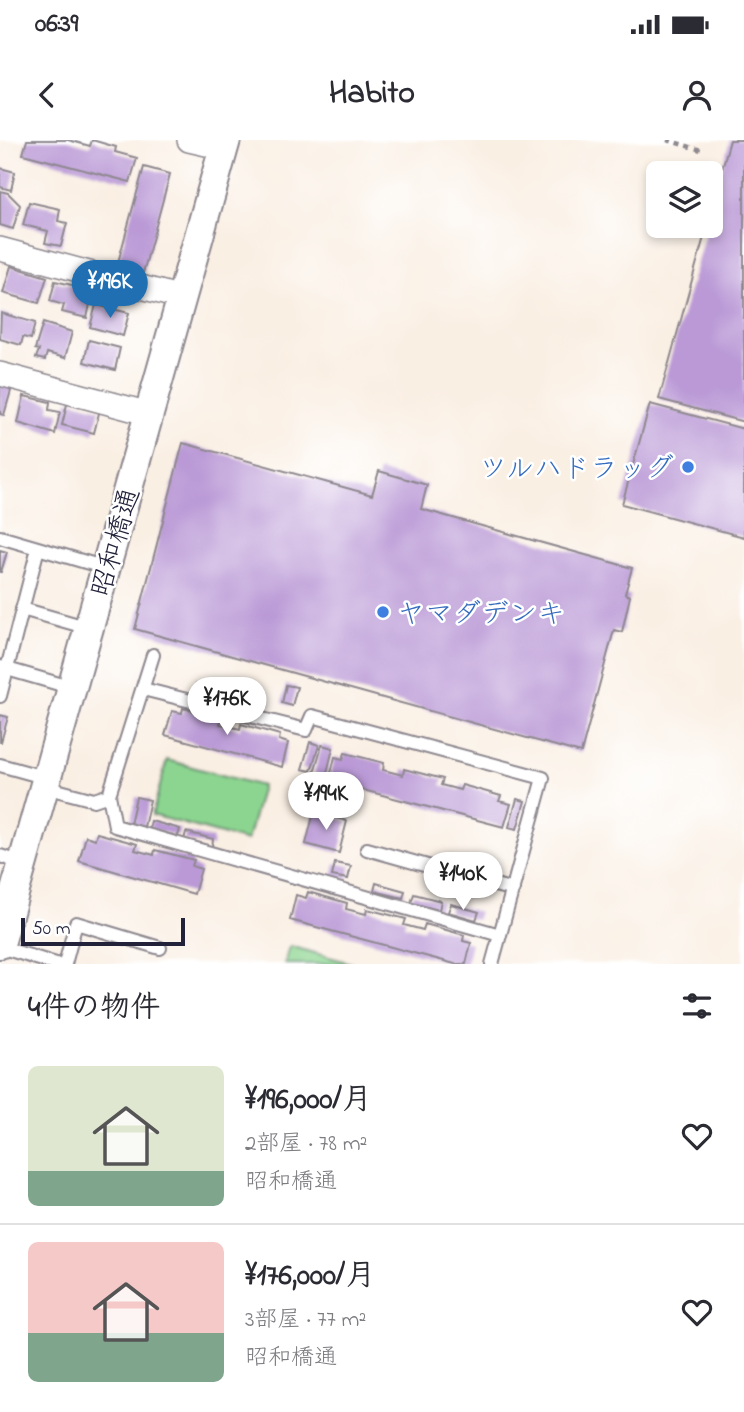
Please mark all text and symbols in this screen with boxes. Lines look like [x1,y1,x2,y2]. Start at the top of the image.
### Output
text: 06:39 [35,6,78,44]
text: Habito [329,71,415,118]
icon: back [28,76,66,114]
icon: person [678,76,716,114]
map controls [646,161,723,238]
button: layers [646,161,723,238]
pin: ¥196K [61,260,159,320]
text: ¥196K [88,266,132,299]
place label: ツルハドラッグ [479,450,674,491]
marker: ツルハドラッグ [680,459,696,475]
street label: 昭和橋通 [82,483,153,602]
place label: ヤマダデンキ [397,595,565,636]
marker: ヤマダデンキ [375,604,391,620]
pin: ¥176K [178,678,276,737]
text: ¥176K [203,683,251,716]
pin: ¥194K [277,772,375,832]
text: ¥194K [304,778,348,811]
pin: ¥140K [414,852,512,912]
text: ¥140K [440,858,486,891]
scale bar [21,915,186,947]
text: 50 m [32,916,71,943]
text: 4件の物件 [28,987,160,1031]
icon: filters [678,987,716,1025]
text: ¥196,000/月 [245,1079,372,1123]
icon: home [84,1094,168,1178]
icon: heart [678,1117,716,1155]
text: 2部屋 · 78 m² [245,1128,367,1161]
text: 昭和橋通 [245,1166,337,1199]
text: ¥176,000/月 [245,1255,375,1299]
icon: home [84,1270,168,1354]
icon: heart [678,1293,716,1331]
text: 3部屋 · 77 m² [245,1304,366,1337]
text: 昭和橋通 [245,1342,337,1375]

